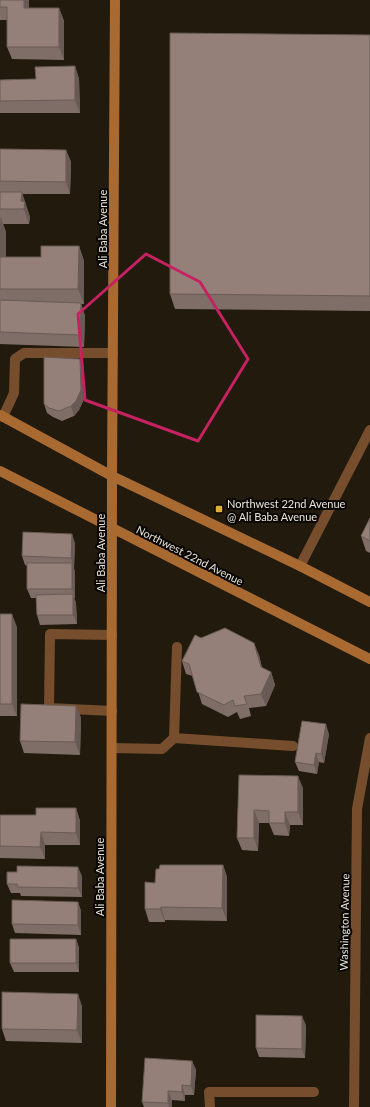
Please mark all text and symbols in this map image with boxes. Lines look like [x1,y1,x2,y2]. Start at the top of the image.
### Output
street label: Ali Baba Avenue [96,190,109,268]
place label: Northwest 22nd Avenue @ Ali Baba Avenue [227,497,346,523]
marker: Northwest 22nd Avenue @ Ali Baba Avenue [214,504,224,514]
street label: Ali Baba Avenue [94,514,107,592]
street label: Northwest 22nd Avenue [134,522,246,588]
street label: Ali Baba Avenue [93,838,106,916]
street label: Washington Avenue [337,873,351,971]

